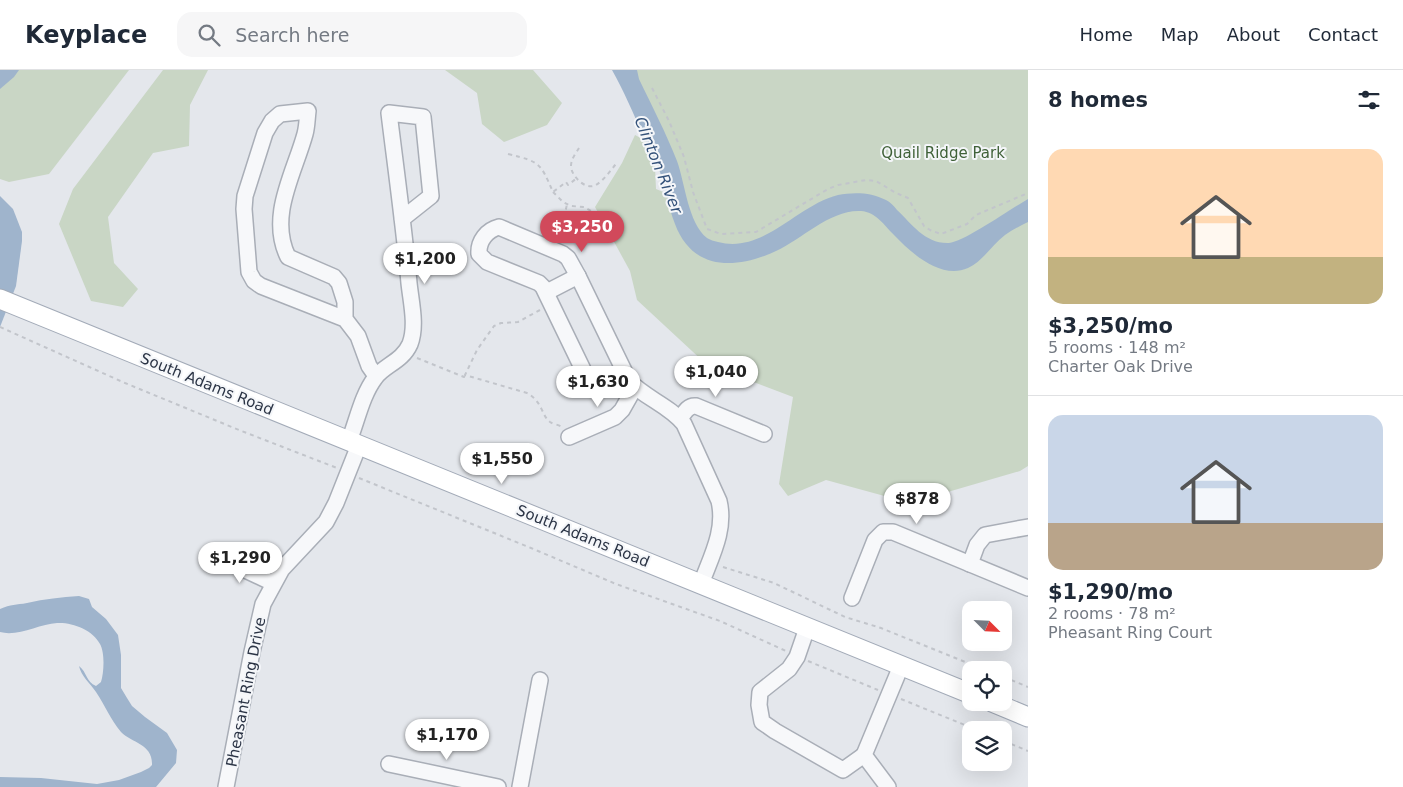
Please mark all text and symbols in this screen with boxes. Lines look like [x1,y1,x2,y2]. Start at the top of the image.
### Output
search box [177,12,527,57]
text: Keyplace [25,21,147,49]
icon: search [195,21,223,49]
text: Search here [235,24,349,46]
text: Home [1080,24,1133,45]
text: Map [1161,24,1199,45]
text: About [1227,24,1280,45]
text: Contact [1308,24,1378,45]
icon: filters [1355,86,1383,114]
text: 8 homes [1048,88,1148,112]
water label: Clinton River [630,114,687,218]
park label: Quail Ridge Park [881,144,1005,162]
icon: home [1171,182,1261,272]
pin: $3,250 [541,210,623,253]
text: $3,250 [551,217,613,236]
pin: $1,200 [384,242,466,285]
text: $1,200 [394,249,456,268]
text: $3,250/mo [1048,314,1173,338]
text: 5 rooms · 148 m² [1048,338,1186,357]
street label: South Adams Road [138,349,276,419]
pin: $1,040 [675,356,757,398]
text: Charter Oak Drive [1048,357,1193,376]
text: $1,040 [685,362,747,381]
pin: $1,630 [557,366,639,408]
text: $1,630 [567,372,629,391]
pin: $1,550 [461,442,543,485]
icon: home [1171,447,1261,537]
text: $1,550 [471,449,533,468]
pin: $878 [887,482,947,525]
text: $878 [895,489,939,508]
street label: South Adams Road [514,501,652,571]
pin: $1,290 [199,542,281,584]
text: $1,290 [209,548,271,567]
text: $1,290/mo [1048,580,1173,604]
north arrow [962,601,1012,651]
map controls [962,601,1012,771]
text: 2 rooms · 78 m² [1048,604,1176,623]
street label: Pheasant Ring Drive [223,615,269,769]
text: Pheasant Ring Court [1048,623,1212,642]
button: locate [962,661,1012,711]
pin: $1,170 [406,718,488,761]
button: layers [962,721,1012,771]
text: $1,170 [416,725,478,744]

